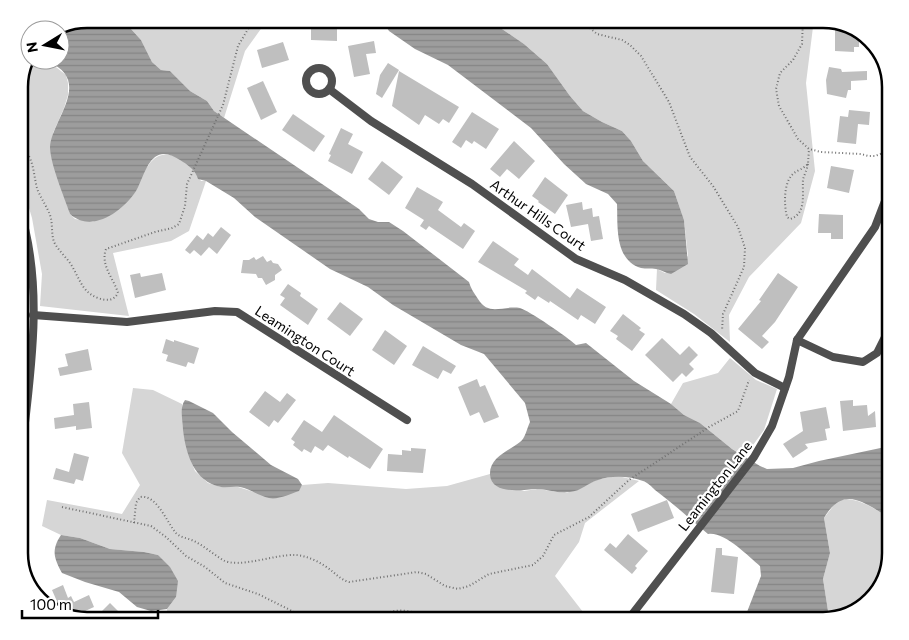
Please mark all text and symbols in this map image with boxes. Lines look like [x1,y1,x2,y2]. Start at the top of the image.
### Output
north arrow [20,20,70,70]
text: N [22,41,41,54]
street label: Arthur Hills Court [487,175,589,254]
street label: Leamington Court [252,302,359,379]
street label: Leamington Lane [674,437,755,534]
scale bar [22,588,159,620]
text: 100 m [30,595,72,613]

